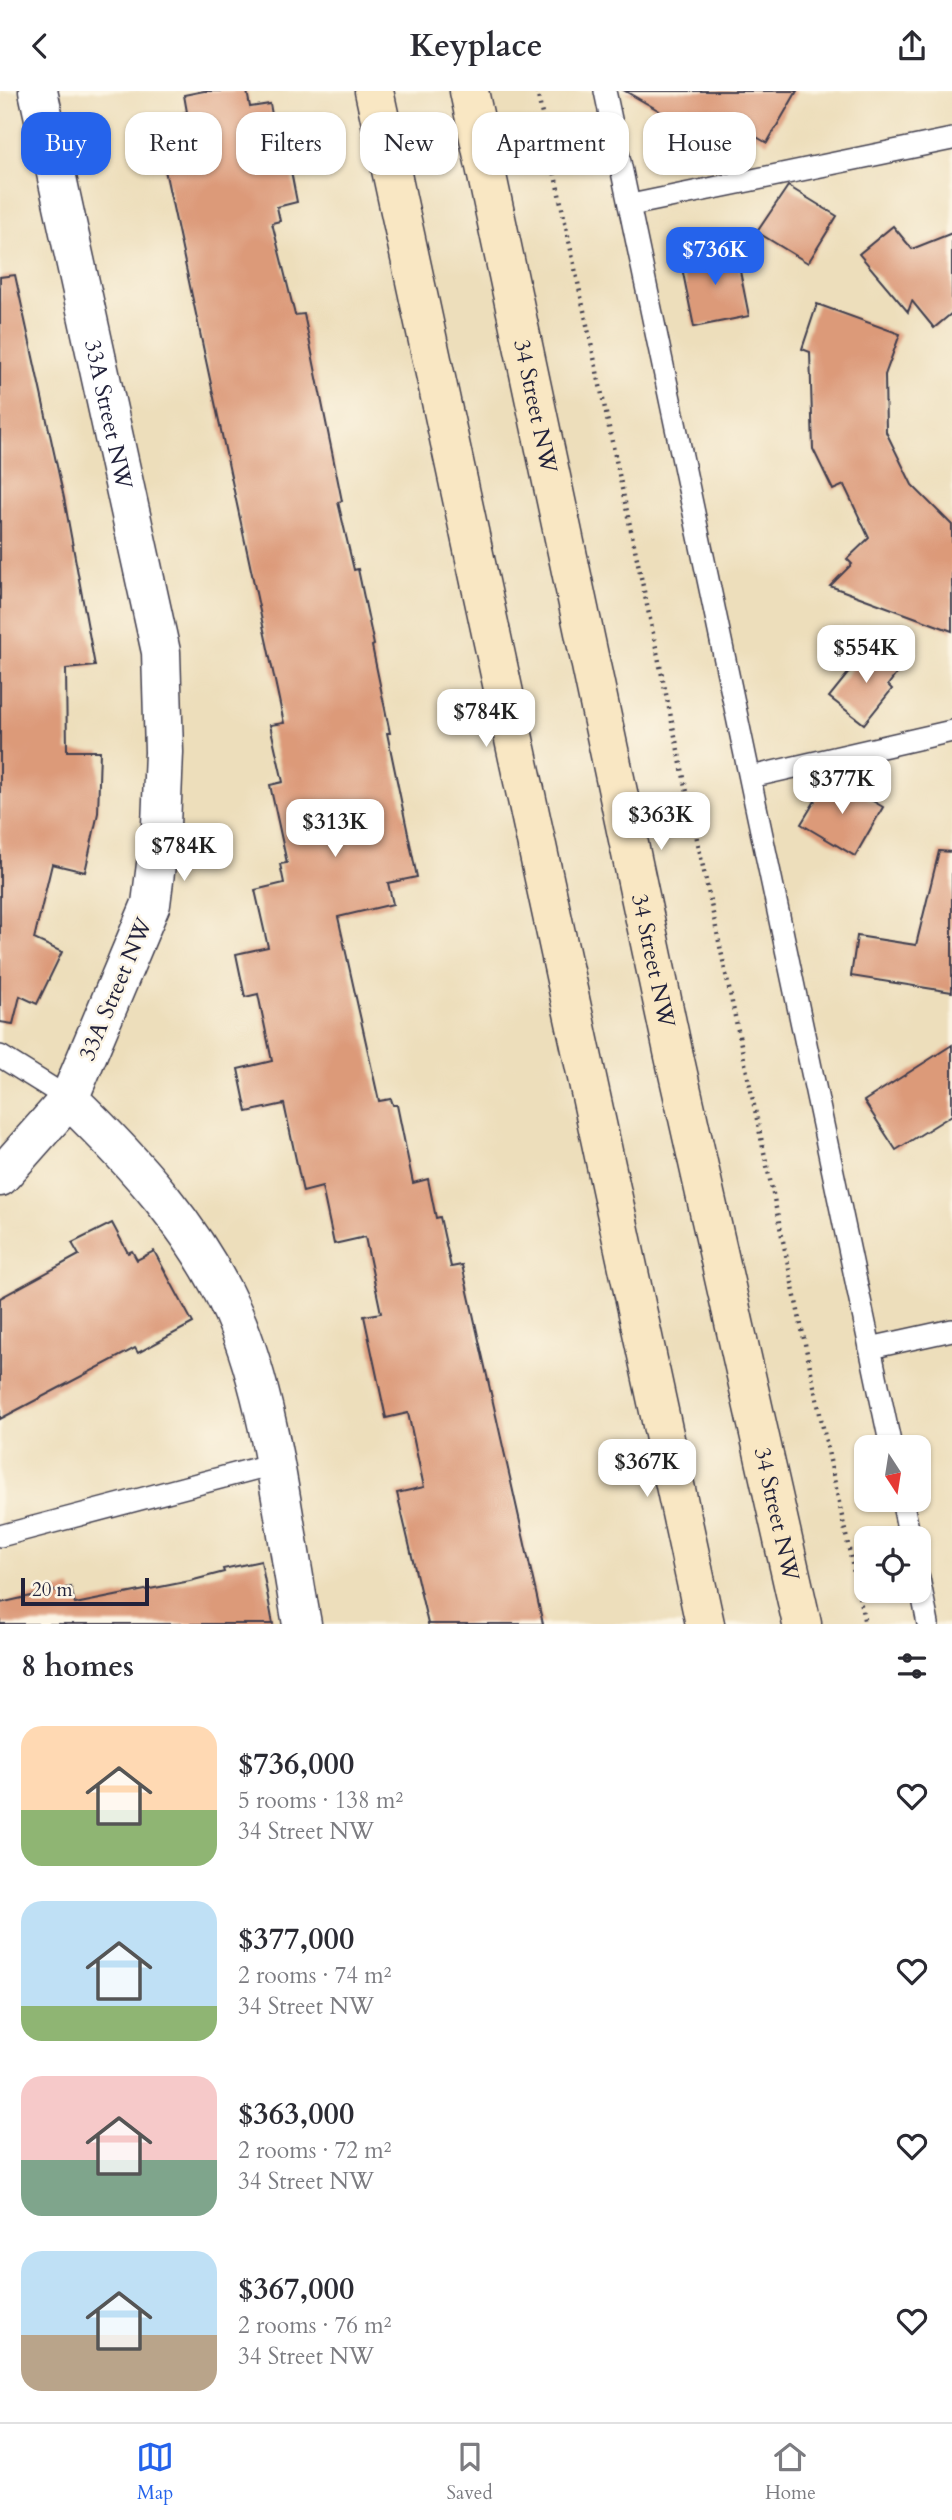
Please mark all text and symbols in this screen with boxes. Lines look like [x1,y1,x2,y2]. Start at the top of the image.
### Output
text: Keyplace [409,24,543,68]
icon: back [21,27,59,65]
icon: share [893,27,931,65]
chip: Buy [21,112,111,175]
chip: Rent [125,112,222,175]
chip: Filters [236,112,346,175]
chip: New [360,112,458,175]
chip: Apartment [472,112,629,175]
chip: House [643,112,756,175]
pin: $736K [666,227,764,287]
text: $736K [682,234,748,265]
street label: 34 Street NW [506,336,565,477]
street label: 33A Street NW [77,337,140,493]
pin: $554K [817,625,915,685]
text: $554K [833,632,899,663]
pin: $784K [437,689,535,749]
text: $784K [453,696,519,727]
pin: $377K [793,757,891,816]
text: $377K [809,763,875,794]
pin: $363K [612,793,710,852]
pin: $313K [286,799,384,859]
text: $363K [628,799,694,830]
text: $313K [302,806,368,837]
pin: $784K [135,823,233,883]
text: $784K [151,830,217,861]
street label: 34 Street NW [624,891,683,1031]
street label: 33A Street NW [71,912,160,1066]
north arrow [854,1435,931,1512]
map controls [854,1435,931,1603]
pin: $367K [598,1439,696,1499]
street label: 34 Street NW [747,1444,807,1585]
text: $367K [614,1446,680,1477]
button: locate [854,1526,931,1603]
scale bar [21,1575,149,1607]
text: 20 m [32,1577,73,1603]
text: 8 homes [21,1646,134,1687]
icon: filters [893,1647,931,1685]
text: $736,000 [238,1744,354,1785]
icon: home [77,1754,161,1838]
icon: heart [893,1777,931,1815]
text: 5 rooms · 138 m² [238,1785,403,1816]
text: 34 Street NW [238,1816,374,1847]
text: $377,000 [238,1919,354,1960]
icon: home [77,1929,161,2013]
icon: heart [893,1952,931,1990]
text: 2 rooms · 74 m² [238,1960,391,1991]
text: 34 Street NW [238,1991,374,2022]
text: $363,000 [238,2094,354,2135]
icon: home [77,2104,161,2188]
icon: heart [893,2127,931,2165]
text: 2 rooms · 72 m² [238,2135,391,2166]
text: 34 Street NW [238,2166,374,2197]
text: $367,000 [238,2269,354,2310]
icon: home [77,2279,161,2363]
icon: heart [893,2302,931,2340]
text: 2 rooms · 76 m² [238,2310,391,2341]
text: 34 Street NW [238,2341,374,2372]
tab: Map [136,2438,174,2506]
tab: Saved [447,2438,493,2506]
tab: Home [765,2438,816,2506]

